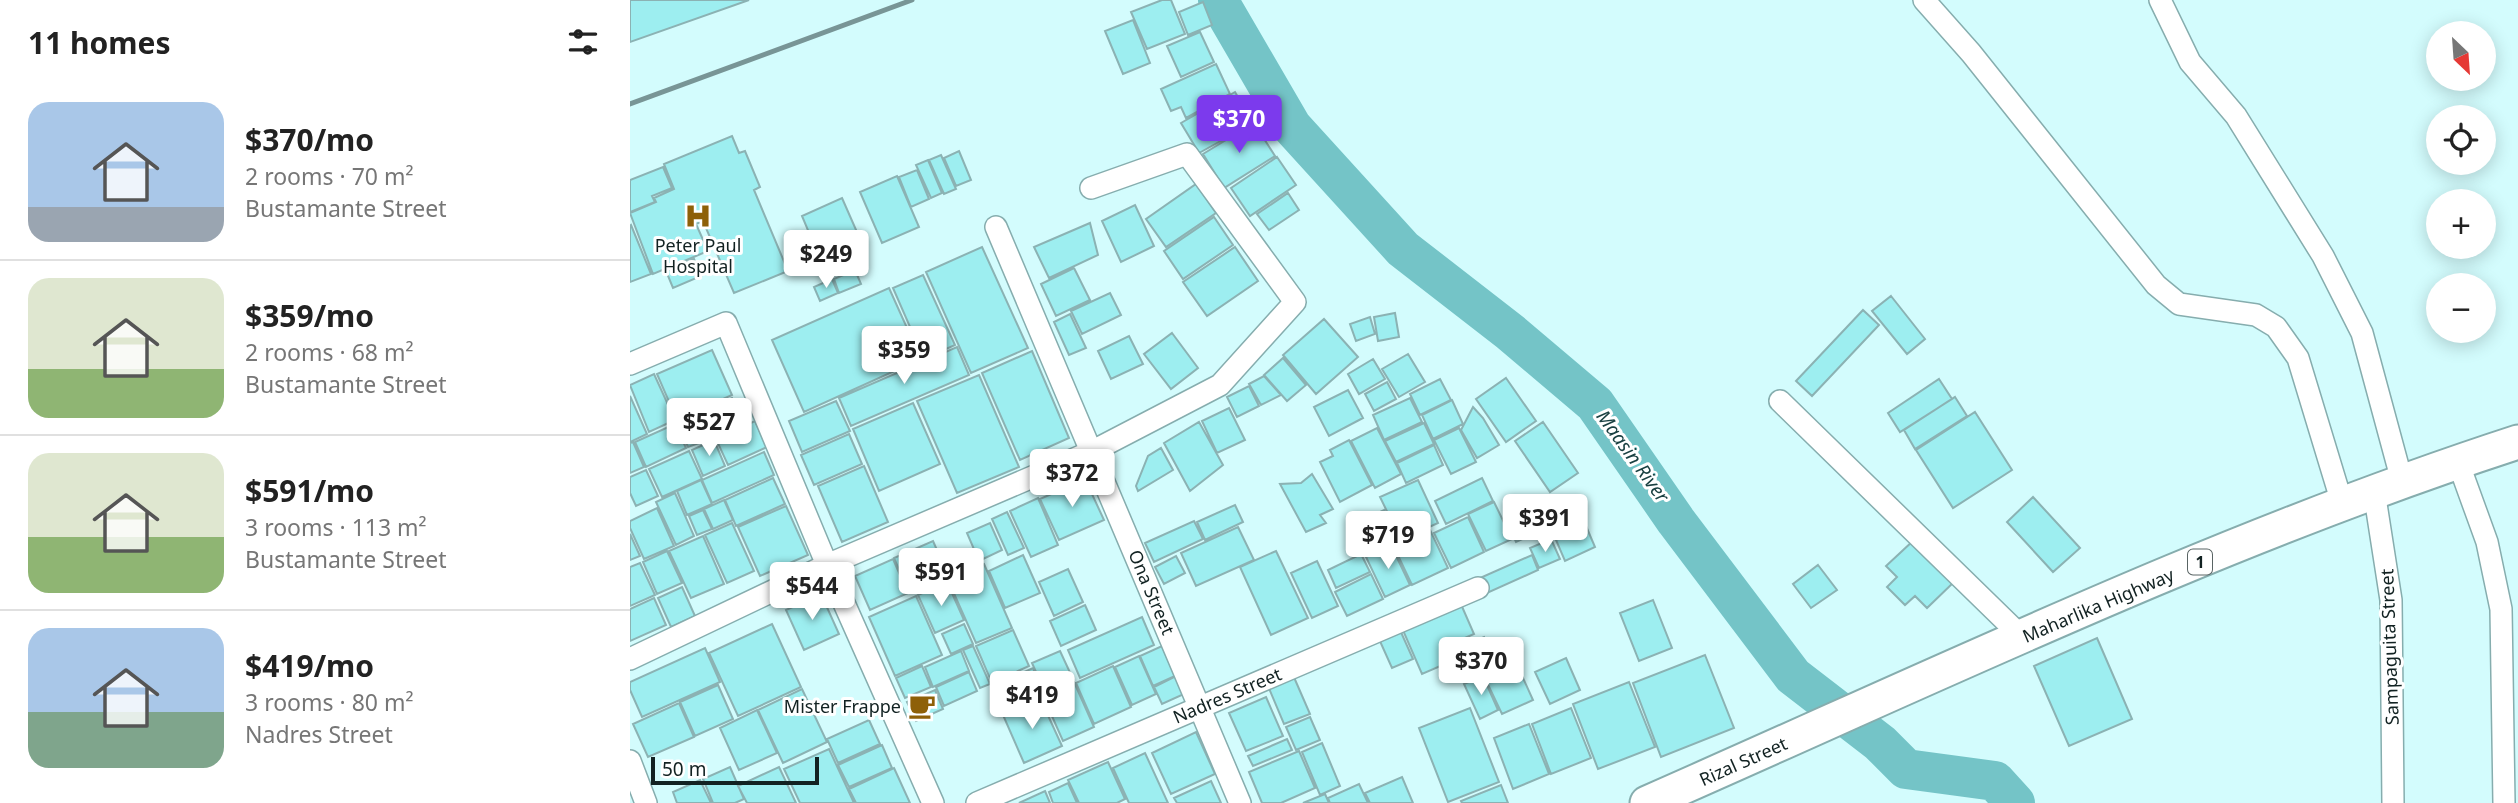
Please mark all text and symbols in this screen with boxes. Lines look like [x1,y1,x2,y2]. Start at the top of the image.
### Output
north arrow [2426,21,2496,91]
map controls [2426,21,2496,343]
text: 11 homes [28,22,171,63]
icon: filters [564,23,602,61]
pin: $370 [1198,96,1280,155]
text: $370 [1213,102,1265,134]
button: locate [2426,105,2496,175]
text: $370/mo [245,119,374,160]
icon: home [84,130,168,214]
text: 2 rooms · 70 m² [245,160,414,192]
button: + [2426,189,2496,259]
text: Bustamante Street [245,192,446,224]
hospital icon: Peter Paul Hospital [683,201,713,231]
pin: $249 [785,230,867,290]
place label: Peter Paul Hospital [655,233,741,278]
text: $249 [800,237,852,269]
button: − [2426,273,2496,343]
text: $359/mo [245,295,374,336]
icon: home [84,306,168,390]
pin: $359 [863,326,945,386]
text: $359 [878,333,930,365]
text: 2 rooms · 68 m² [245,336,414,368]
text: Bustamante Street [245,368,446,400]
pin: $527 [668,398,750,458]
text: $527 [683,405,735,437]
water label: Maasin River [1591,405,1676,509]
pin: $372 [1031,449,1113,509]
text: $372 [1046,456,1098,488]
text: $591/mo [245,470,374,511]
icon: home [84,481,168,565]
pin: $391 [1504,494,1586,554]
text: $391 [1519,501,1571,533]
text: 3 rooms · 113 m² [245,511,427,543]
pin: $719 [1347,512,1429,571]
text: $719 [1362,518,1414,550]
text: Bustamante Street [245,543,446,575]
street label: Ona Street [1123,546,1181,639]
pin: $591 [900,548,982,608]
road number: 1 [2188,550,2212,575]
text: $591 [915,555,967,587]
pin: $544 [771,562,853,622]
street label: Maharlika Highway [2019,562,2178,648]
street label: Sampaguita Street [2374,568,2404,726]
text: $544 [786,569,838,601]
pin: $370 [1440,638,1522,697]
text: $370 [1455,644,1507,676]
text: $419/mo [245,645,374,686]
icon: home [84,656,168,740]
street label: Nadres Street [1169,661,1285,729]
pin: $419 [991,672,1073,731]
text: $419 [1006,678,1058,710]
text: 3 rooms · 80 m² [245,686,414,718]
cafe icon: Mister Frappe [907,691,937,721]
place label: Mister Frappe [784,694,901,718]
text: Nadres Street [245,718,393,750]
street label: Rizal Street [1695,731,1791,791]
scale bar [651,754,819,786]
text: 50 m [662,756,706,782]

